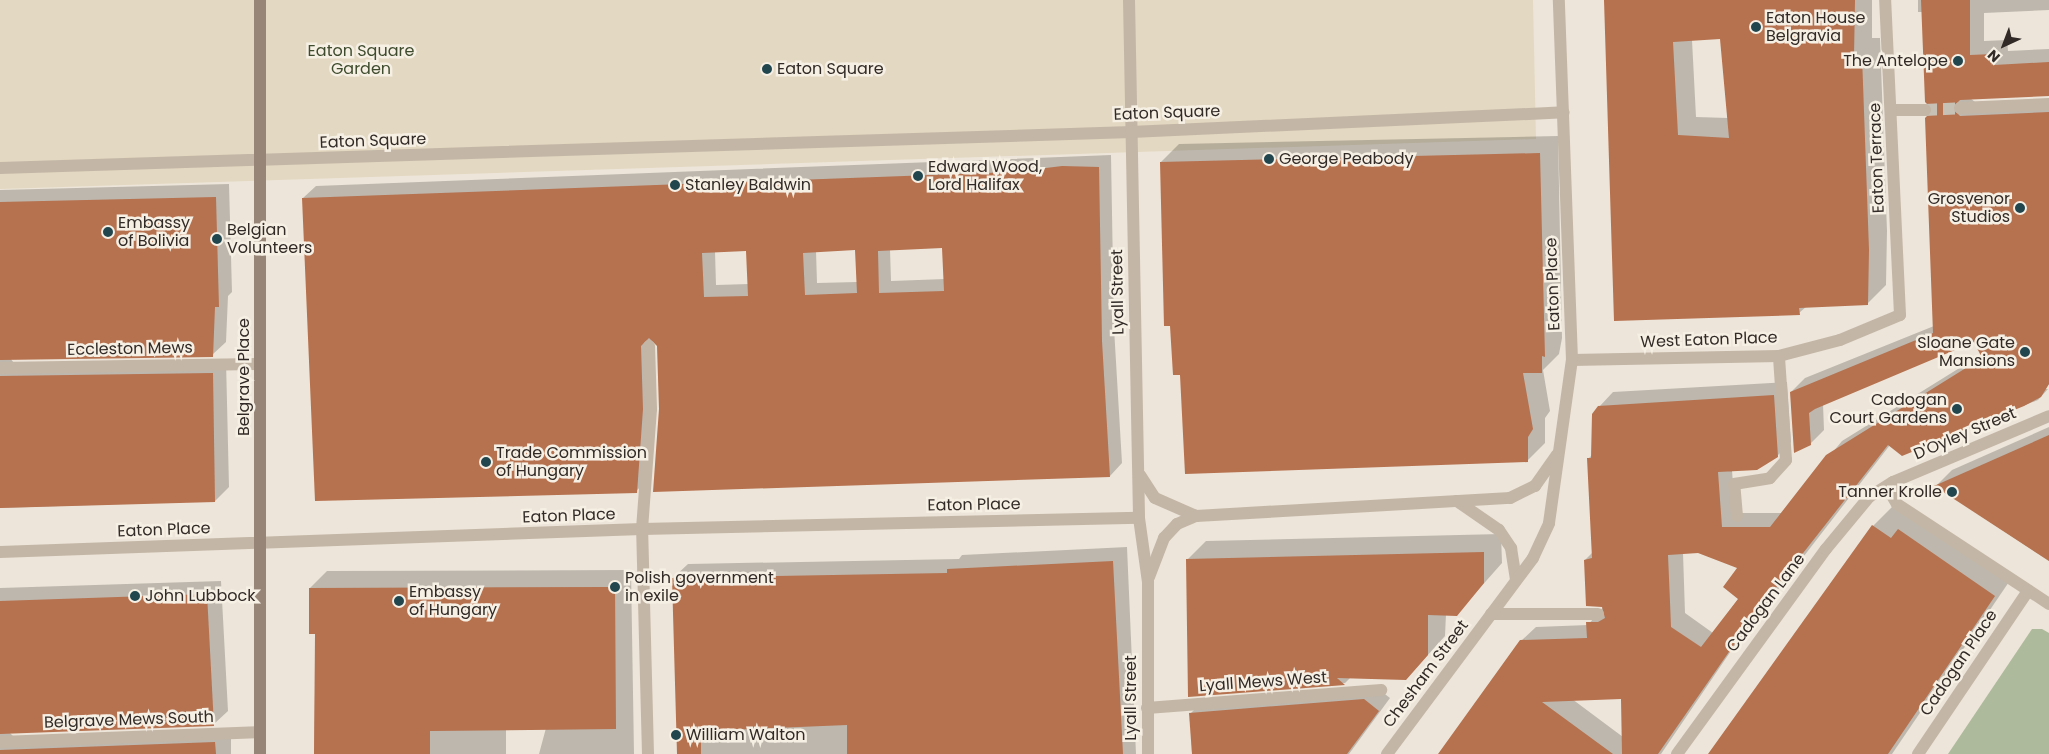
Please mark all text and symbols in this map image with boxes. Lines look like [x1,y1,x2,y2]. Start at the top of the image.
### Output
place label: Eaton House Belgravia [1766,8,1865,46]
north arrow [1979,20,2029,70]
marker: Eaton House Belgravia [1750,21,1762,33]
park label: Eaton Square Garden [308,41,414,79]
text: N [1983,45,2004,67]
place label: The Antelope [1843,51,1948,71]
marker: The Antelope [1952,55,1964,67]
place label: Eaton Square [777,59,884,79]
marker: Eaton Square [761,63,773,75]
street label: Eaton Square [1113,102,1221,124]
street label: Eaton Terrace [1865,102,1889,214]
street label: Eaton Square [319,130,427,152]
place label: George Peabody [1279,149,1413,169]
marker: George Peabody [1263,153,1275,165]
place label: Edward Wood, Lord Halifax [928,157,1042,195]
marker: Edward Wood, Lord Halifax [912,170,924,182]
place label: Stanley Baldwin [685,175,811,195]
marker: Stanley Baldwin [669,179,681,191]
place label: Grosvenor Studios [1928,189,2010,227]
marker: Grosvenor Studios [2014,202,2026,214]
place label: Embassy of Bolivia [118,213,190,251]
place label: Belgian Volunteers [227,220,312,258]
marker: Embassy of Bolivia [102,226,114,238]
marker: Belgian Volunteers [211,233,223,245]
street label: Eaton Place [1542,237,1564,331]
street label: Lyall Street [1108,249,1128,335]
street label: Belgrave Place [234,318,254,436]
street label: West Eaton Place [1640,328,1778,352]
place label: Sloane Gate Mansions [1917,333,2015,371]
street label: Eccleston Mews [67,338,193,360]
marker: Sloane Gate Mansions [2019,346,2031,358]
place label: Cadogan Court Gardens [1830,390,1947,428]
marker: Cadogan Court Gardens [1951,403,1963,415]
street label: D'Oyley Street [1911,404,2019,464]
place label: Trade Commission of Hungary [496,443,647,481]
marker: Trade Commission of Hungary [480,456,492,468]
place label: Tanner Krolle [1838,482,1942,502]
marker: Tanner Krolle [1946,486,1958,498]
street label: Eaton Place [927,495,1021,515]
street label: Eaton Place [522,505,616,527]
street label: Eaton Place [117,519,211,541]
street label: Cadogan Lane [1723,550,1809,656]
place label: Polish government in exile [625,568,774,606]
marker: Polish government in exile [609,581,621,593]
place label: Embassy of Hungary [409,582,497,620]
place label: John Lubbock [145,586,255,606]
marker: John Lubbock [129,590,141,602]
marker: Embassy of Hungary [393,595,405,607]
street label: Cadogan Place [1916,606,2002,720]
street label: Chesham Street [1379,617,1473,731]
street label: Lyall Street [1121,655,1141,741]
street label: Lyall Mews West [1198,668,1328,696]
street label: Belgrave Mews South [44,707,214,733]
place label: William Walton [686,725,806,745]
marker: William Walton [670,729,682,741]

